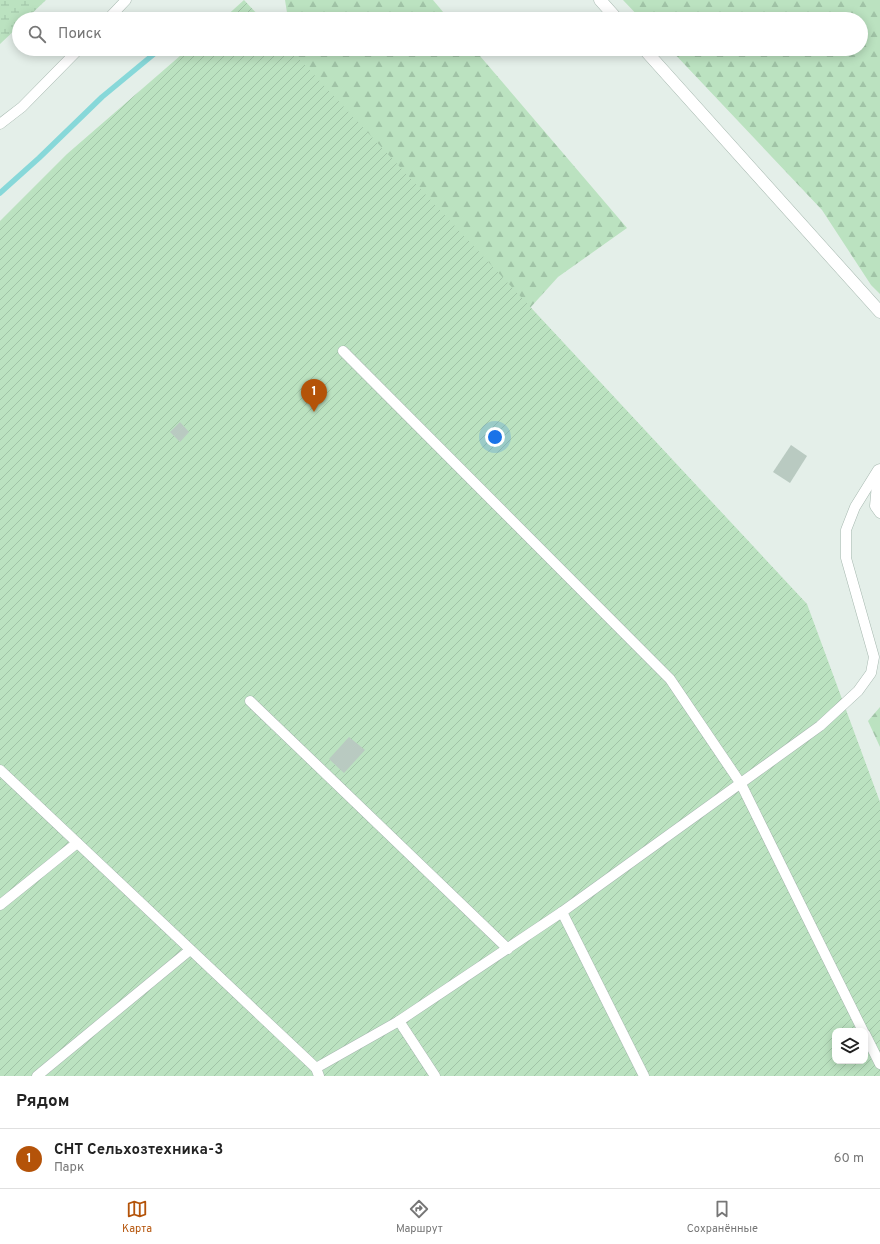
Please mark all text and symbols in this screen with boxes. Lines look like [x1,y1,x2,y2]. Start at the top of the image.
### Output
search box [12,12,868,56]
icon: search [26,23,48,45]
text: Поиск [58,25,102,44]
pin: 1 [301,379,327,412]
your location [485,427,505,447]
map controls [832,1028,868,1064]
button: layers [832,1028,868,1064]
text: Рядом [16,1091,69,1113]
text: СНТ Сельхозтехника-3 [54,1141,223,1160]
text: 1 [26,1151,32,1167]
text: 60 m [834,1151,864,1167]
text: Парк [54,1160,84,1176]
tab: Карта [122,1198,152,1236]
tab: Маршрут [396,1198,443,1236]
tab: Сохранённые [687,1198,758,1236]

